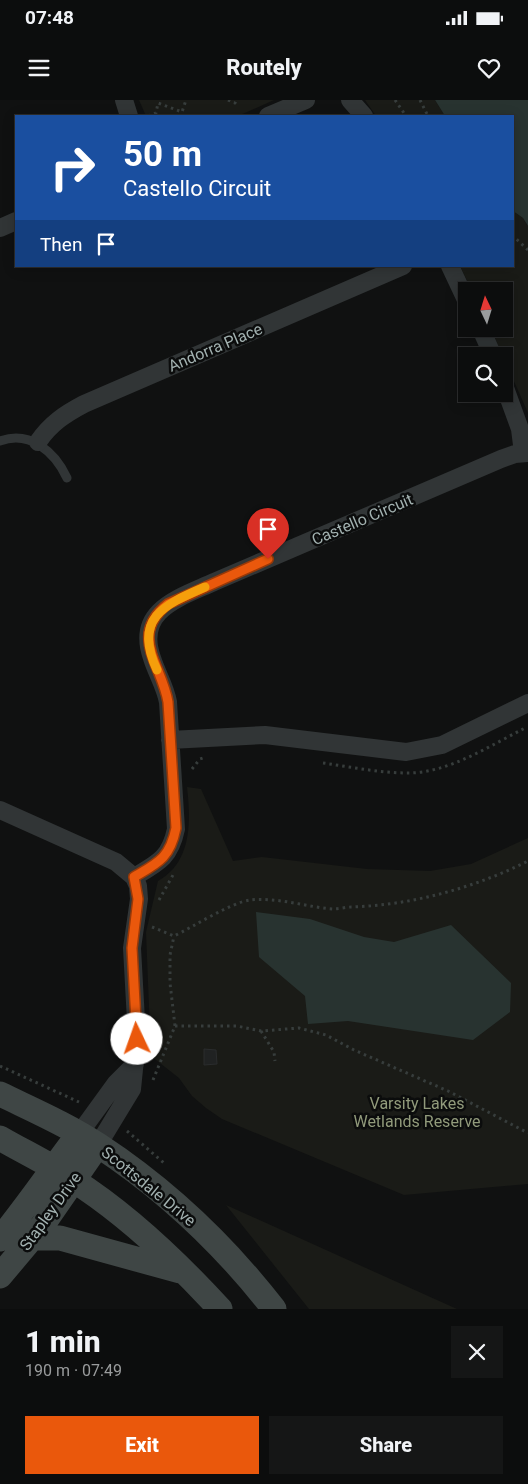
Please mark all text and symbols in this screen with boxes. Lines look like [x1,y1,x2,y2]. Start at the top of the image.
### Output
text: 07:48 [25,6,74,29]
icon: menu [25,54,53,82]
icon: heart [475,54,503,82]
text: Routely [226,55,302,80]
text: 50 m [123,134,202,175]
icon: right [40,135,105,200]
text: Castello Circuit [123,176,271,201]
icon: arrive [92,230,120,258]
text: Then [40,233,82,256]
north arrow [458,282,512,338]
map controls [458,282,513,402]
street label: Andorra Place [165,319,265,376]
button: search [458,347,513,402]
street label: Castello Circuit [309,490,416,549]
pin [247,508,289,559]
icon: arrive [254,515,282,543]
position arrow [110,1012,162,1064]
park label: Varsity Lakes Wetlands Reserve [353,1094,481,1131]
street label: Scottsdale Drive [98,1143,200,1230]
street label: Stapley Drive [16,1168,85,1254]
text: 1 min [25,1324,101,1359]
button: close [451,1326,503,1378]
text: 190 m · 07:49 [25,1361,122,1380]
button: Exit [25,1416,259,1474]
button: Share [269,1416,503,1474]

